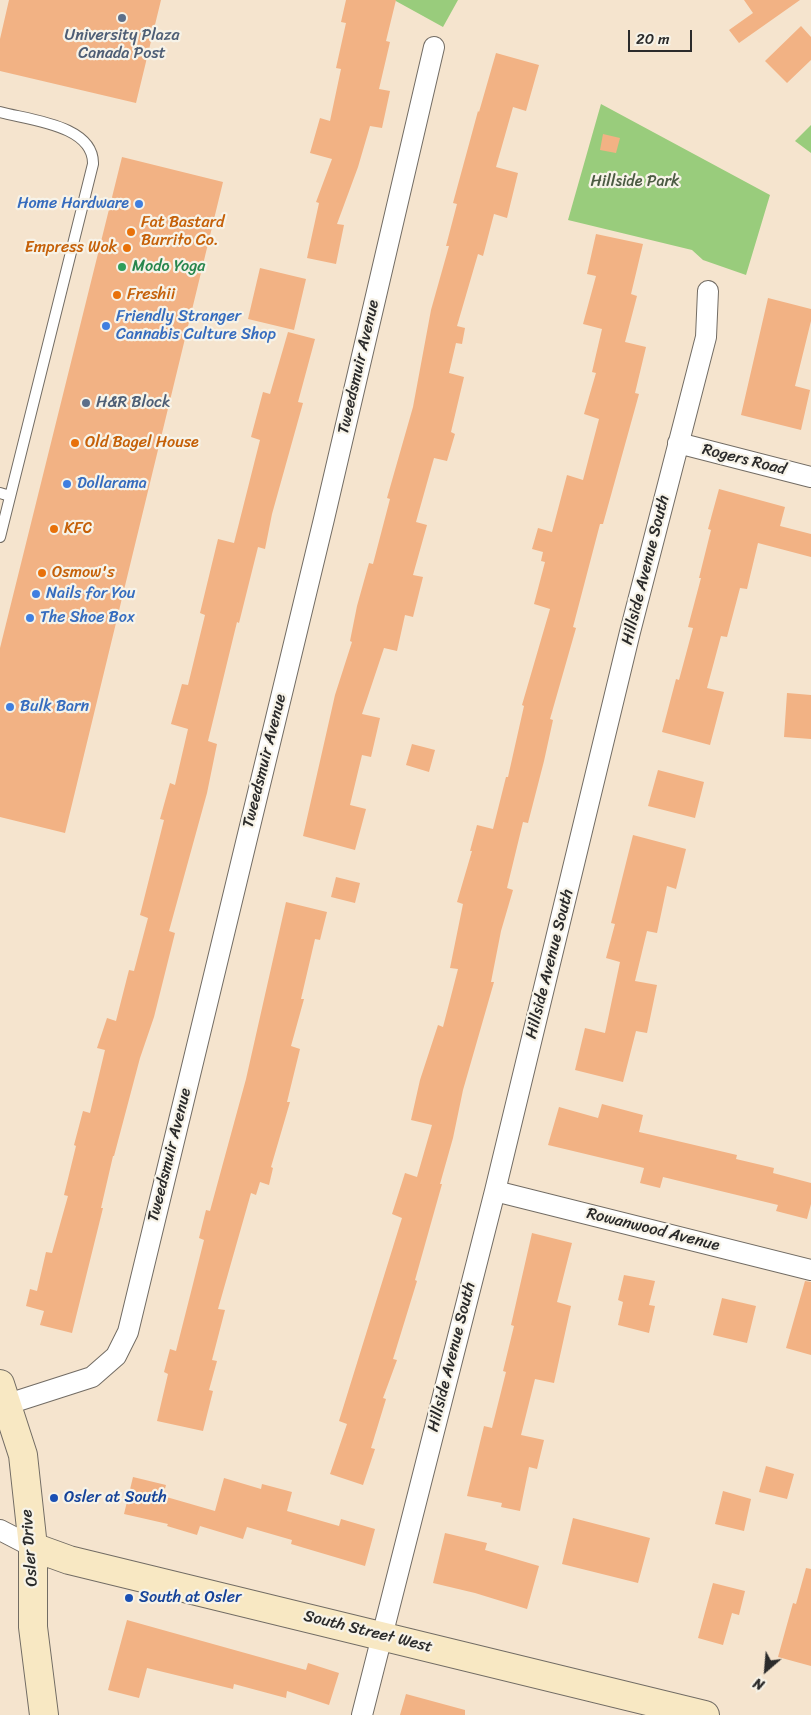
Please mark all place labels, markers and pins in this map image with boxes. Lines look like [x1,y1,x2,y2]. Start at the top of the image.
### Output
marker: University Plaza Canada Post [116,12,128,24]
place label: University Plaza Canada Post [65,26,179,64]
place label: Home Hardware [17,194,129,214]
marker: Home Hardware [133,198,145,210]
place label: Fat Bastard Burrito Co. [141,213,224,251]
marker: Fat Bastard Burrito Co. [125,226,137,238]
place label: Empress Wok [25,238,117,258]
marker: Empress Wok [121,242,133,254]
place label: Modo Yoga [132,257,205,277]
marker: Modo Yoga [116,261,128,273]
place label: Freshii [127,285,175,305]
marker: Freshii [111,289,123,301]
place label: Friendly Stranger Cannabis Culture Shop [116,307,276,345]
marker: Friendly Stranger Cannabis Culture Shop [100,320,112,332]
place label: H&R Block [96,393,171,413]
marker: H&R Block [80,397,92,409]
place label: Old Bagel House [85,433,199,453]
marker: Old Bagel House [69,437,81,449]
place label: Dollarama [77,474,147,494]
marker: Dollarama [61,478,73,490]
place label: KFC [64,519,92,539]
marker: KFC [48,523,60,535]
place label: Osmow's [52,563,115,583]
marker: Osmow's [36,567,48,579]
place label: Nails for You [46,584,135,604]
marker: Nails for You [30,588,42,600]
place label: The Shoe Box [40,608,135,628]
marker: The Shoe Box [24,612,36,624]
place label: Bulk Barn [20,697,89,717]
marker: Bulk Barn [4,701,16,713]
place label: Osler at South [64,1488,167,1508]
marker: Osler at South [48,1492,60,1504]
place label: South at Osler [139,1588,242,1608]
marker: South at Osler [123,1592,135,1604]

